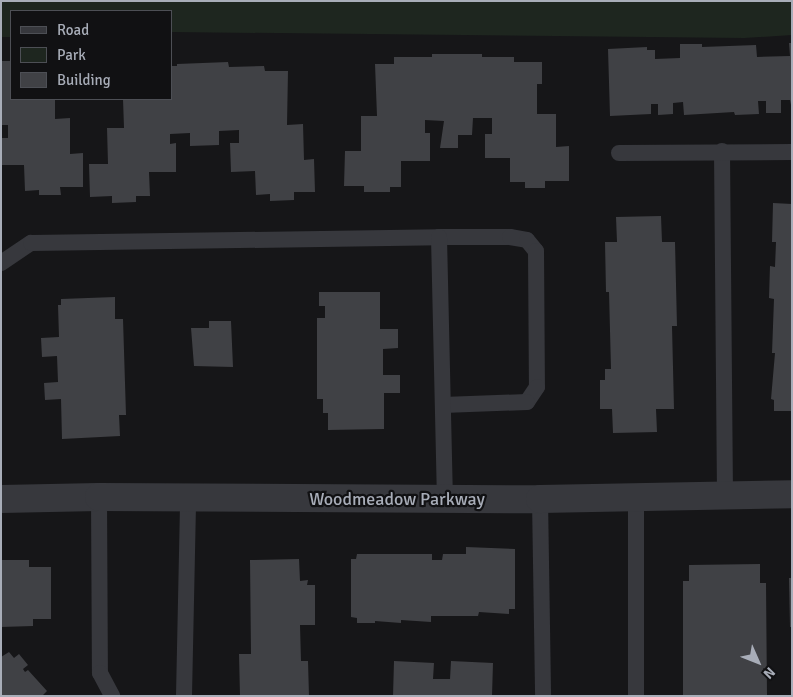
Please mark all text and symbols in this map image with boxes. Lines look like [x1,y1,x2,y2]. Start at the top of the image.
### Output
legend [10,10,172,100]
text: Road [57,21,89,39]
text: Park [57,46,86,64]
text: Building [57,71,111,89]
street label: Woodmeadow Parkway [309,488,485,510]
north arrow [733,637,783,687]
text: N [760,663,779,682]

